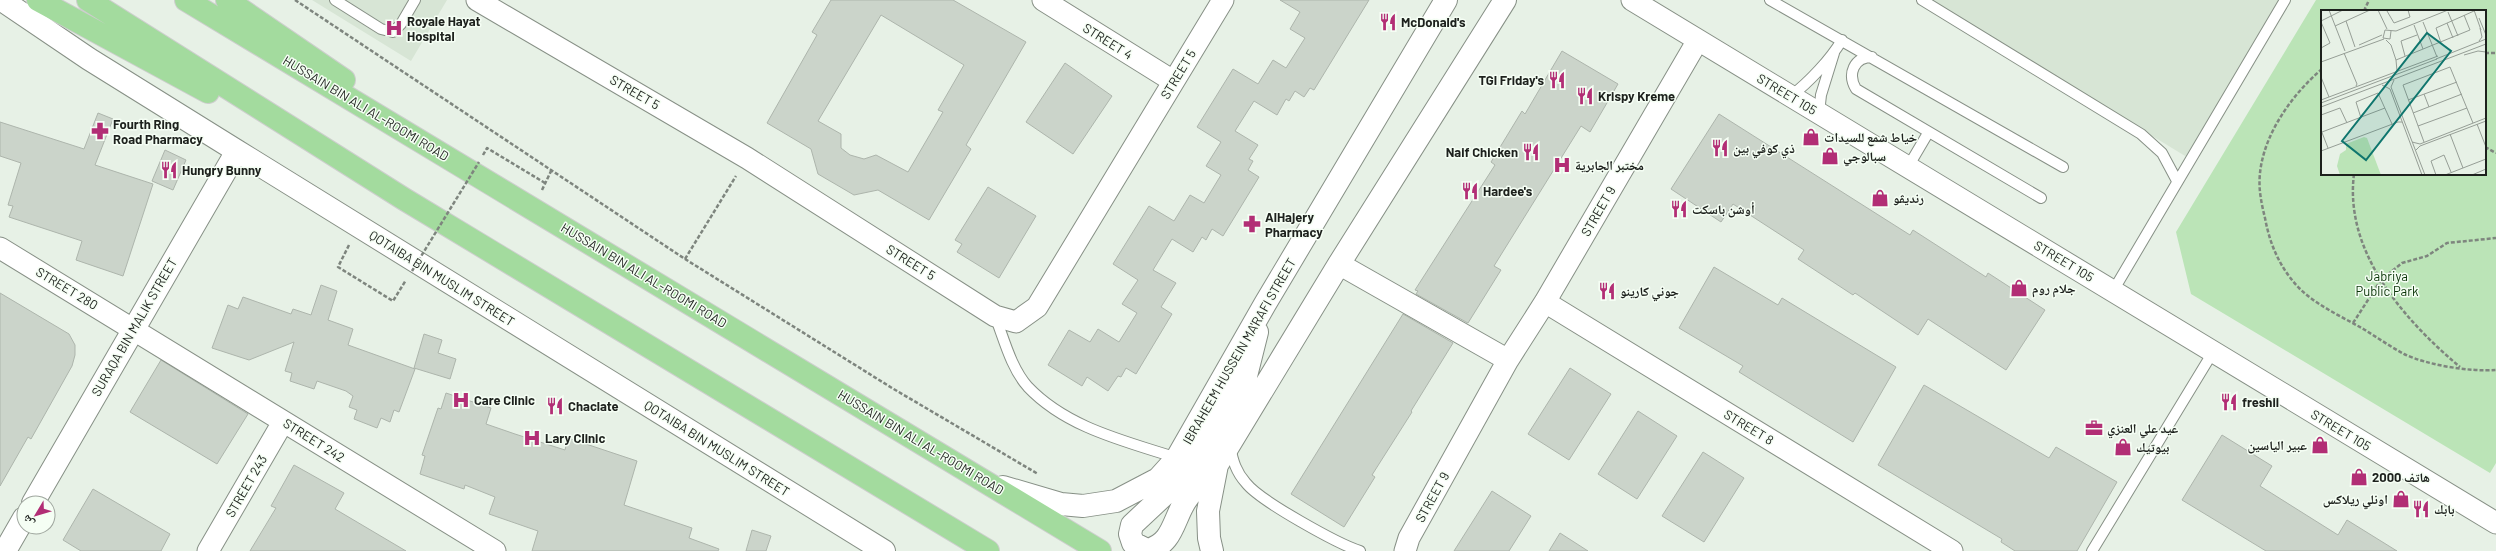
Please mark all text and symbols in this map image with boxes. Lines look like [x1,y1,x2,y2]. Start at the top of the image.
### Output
inset map [2321,10,2486,175]
restaurant icon: McDonald's [1378,12,1398,32]
place label: Royale Hayat Hospital [407,13,480,44]
place label: McDonald's [1401,14,1466,30]
hospital icon: Royale Hayat Hospital [384,18,404,38]
street label: STREET 4 [1080,19,1136,63]
street label: STREET 5 [1157,46,1199,102]
street label: HUSSAIN BIN ALI AL-ROOMI ROAD [280,52,452,164]
restaurant icon: TGI Friday's [1547,70,1567,90]
street label: STREET 105 [1754,70,1820,118]
street label: STREET 5 [607,71,663,113]
place label: TGI Friday's [1479,72,1544,88]
restaurant icon: Krispy Kreme [1575,86,1595,106]
place label: Krispy Kreme [1598,88,1675,104]
place label: Fourth Ring Road Pharmacy [113,116,203,147]
pharmacy icon: Fourth Ring Road Pharmacy [90,121,110,141]
shop icon: خياط شمع للسيدات [1801,127,1821,147]
place label: خياط شمع للسيدات [1824,129,1917,147]
restaurant icon: ذي كوفي بين [1710,138,1730,158]
place label: ذي كوفي بين [1733,140,1795,159]
restaurant icon: Naif Chicken [1521,142,1541,162]
place label: Naif Chicken [1446,144,1518,160]
shop icon: سبالوجي [1820,146,1840,166]
place label: سبالوجي [1843,148,1886,167]
hospital icon: مختبر الجابرية [1552,155,1572,175]
place label: مختبر الجابرية [1575,157,1644,173]
restaurant icon: Hungry Bunny [159,160,179,180]
place label: Hungry Bunny [182,162,262,178]
restaurant icon: Hardee's [1460,181,1480,201]
place label: Hardee's [1483,183,1533,199]
street label: STREET 9 [1577,183,1619,239]
shop icon: رنديڤو [1870,188,1890,208]
place label: رنديڤو [1893,190,1924,206]
restaurant icon: أوشن باسكت [1669,199,1689,219]
place label: أوشن باسكت [1692,201,1755,218]
place label: AlHajery Pharmacy [1265,209,1323,240]
pharmacy icon: AlHajery Pharmacy [1242,214,1262,234]
street label: HUSSAIN BIN ALI AL-ROOMI ROAD [558,219,730,331]
street label: QOTAIBA BIN MUSLIM STREET [366,227,518,329]
street label: STREET 105 [2031,237,2097,285]
street label: STREET 5 [883,241,939,284]
street label: SURAQA BIN MALIK STREET [88,255,180,399]
street label: IBRAHEEM HUSSEIN MA'RAFI STREET [1179,255,1299,447]
street label: STREET 280 [33,263,101,313]
park label: Jabriya Public Park [2356,268,2419,299]
shop icon: جلام روم [2009,278,2029,298]
place label: جلام روم [2032,280,2076,298]
restaurant icon: جوني كارينو [1597,281,1617,301]
place label: جوني كارينو [1620,283,1679,302]
street label: HUSSAIN BIN ALI AL-ROOMI ROAD [835,386,1007,498]
hospital icon: Care Clinic [451,390,471,410]
place label: Care Clinic [474,392,535,408]
restaurant icon: freshii [2219,392,2239,412]
place label: freshii [2242,394,2279,410]
restaurant icon: Chaclate [545,396,565,416]
street label: QOTAIBA BIN MUSLIM STREET [641,397,793,499]
place label: Chaclate [568,398,619,414]
street label: STREET 8 [1721,406,1777,448]
street label: STREET 105 [2308,406,2374,454]
street label: STREET 242 [280,415,348,465]
office icon: عيد علي العنزي [2084,418,2104,438]
place label: عيد علي العنزي [2107,420,2179,439]
hospital icon: Lary Clinic [522,428,542,448]
place label: Lary Clinic [545,430,605,446]
shop icon: عبير الياسين [2310,435,2330,455]
shop icon: بيوتيك [2113,437,2133,457]
place label: عبير الياسين [2248,437,2307,454]
place label: بيوتيك [2136,439,2170,455]
street label: STREET 243 [222,452,270,520]
shop icon: هاتف 2000 [2349,467,2369,487]
street label: STREET 9 [1412,469,1452,525]
place label: هاتف 2000 [2372,469,2430,485]
shop icon: اونلي ريلاكس [2391,489,2411,509]
place label: اونلي ريلاكس [2323,491,2388,510]
north arrow [16,495,56,535]
restaurant icon: بابك [2411,499,2431,519]
place label: بابك [2434,501,2455,517]
text: ش [19,511,38,530]

